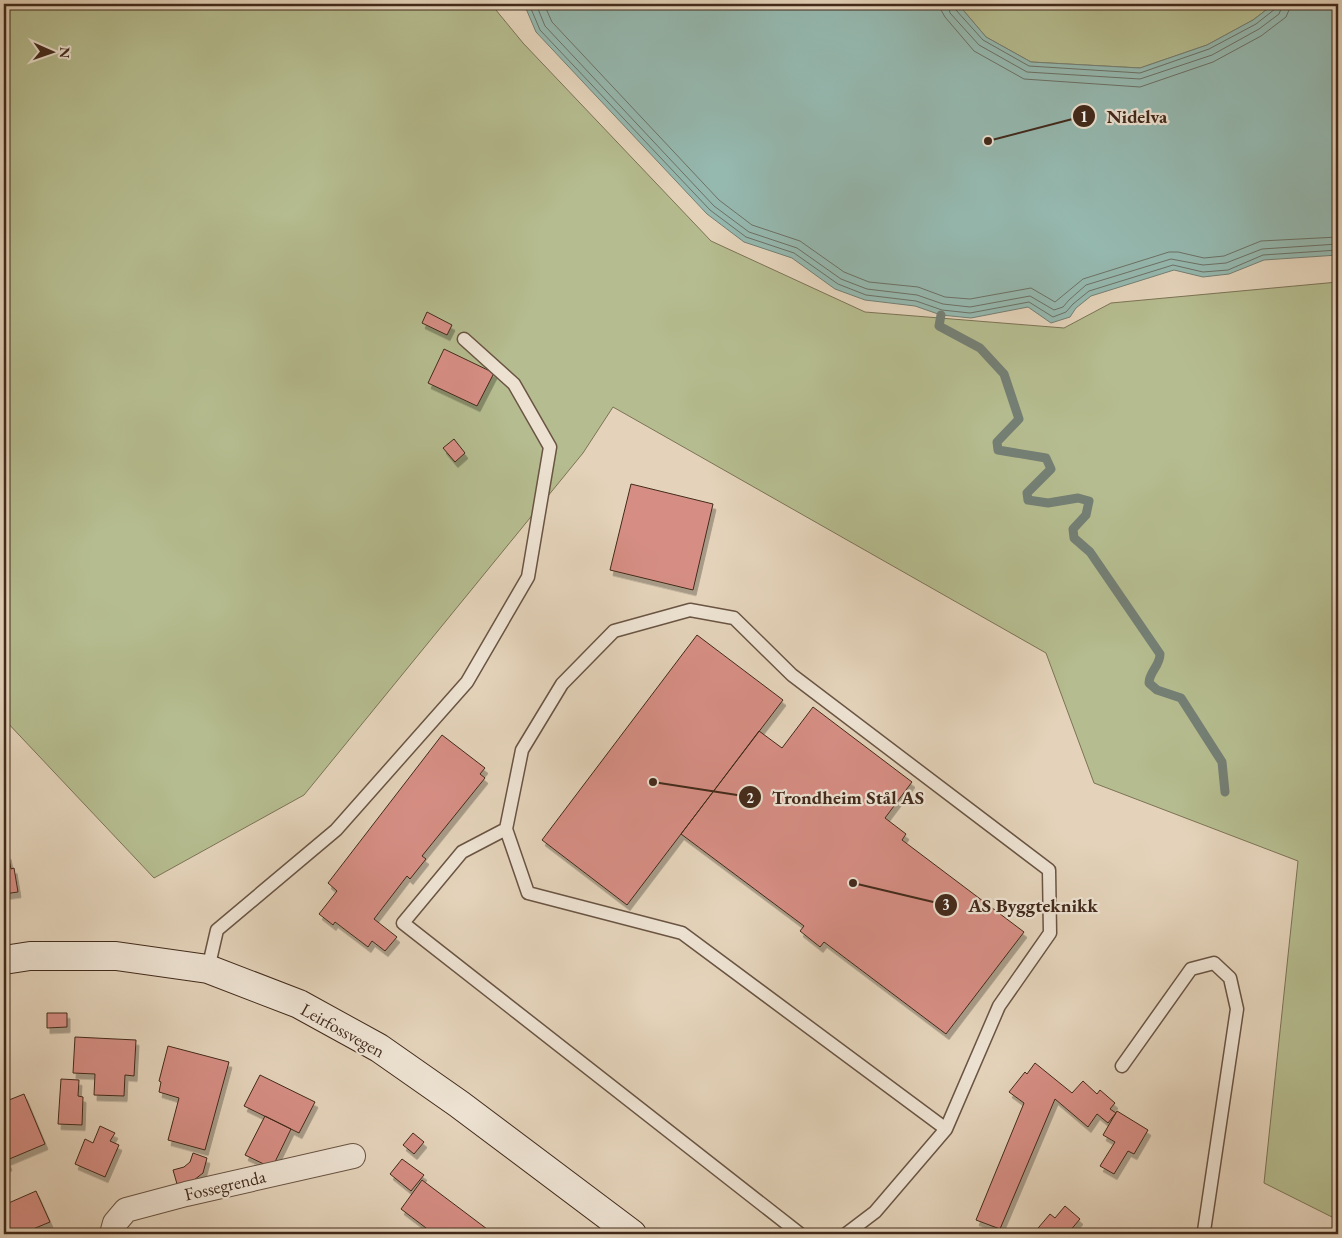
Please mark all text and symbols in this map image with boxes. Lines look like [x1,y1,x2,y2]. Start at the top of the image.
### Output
north arrow [28,28,78,78]
text: N [56,46,74,59]
callout: Nidelva [1072,99,1178,133]
text: Nidelva [1107,104,1168,129]
text: 1 [1080,107,1088,126]
callout: Trondheim Stål AS [737,780,934,814]
text: Trondheim Stål AS [772,785,924,810]
text: 2 [746,788,754,807]
callout: AS Byggteknikk [933,888,1108,922]
text: AS Byggteknikk [967,893,1098,918]
text: 3 [942,895,950,914]
street label: Leirfossvegen [297,998,389,1063]
street label: Fossegrenda [182,1164,269,1206]

